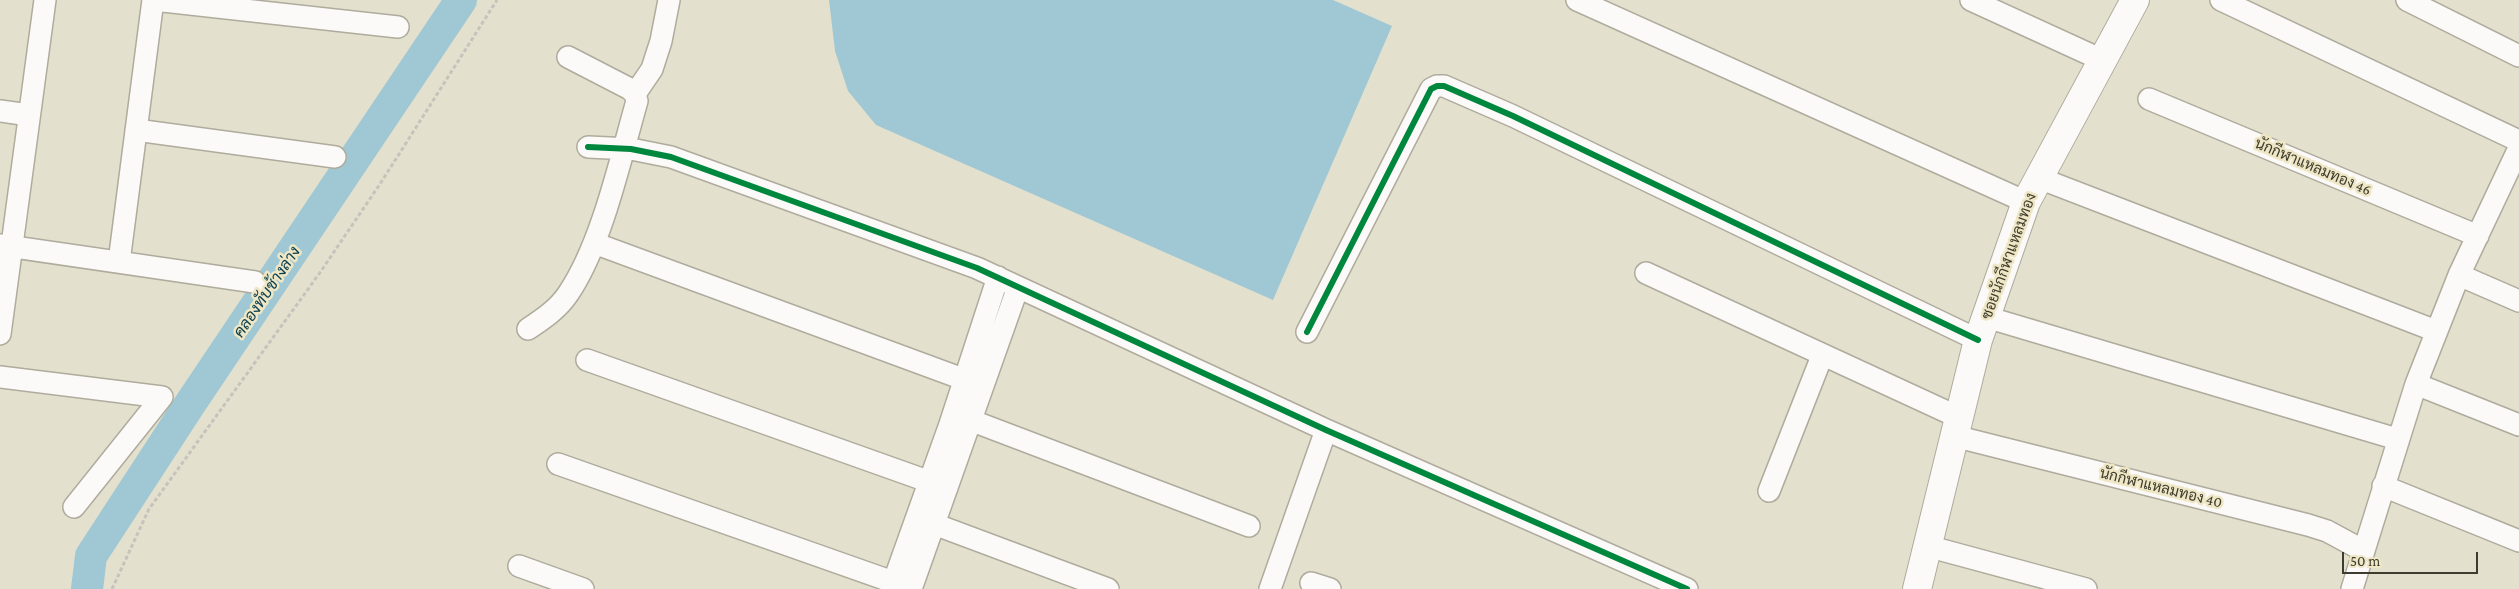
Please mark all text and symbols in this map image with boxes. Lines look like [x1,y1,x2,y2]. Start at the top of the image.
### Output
street label: นักกีฬาแหลมทอง 46 [2252,134,2374,200]
street label: ซอยนักกีฬาแหลมทอง [1978,190,2040,322]
water label: คลองทับช้างล่าง [230,243,304,341]
street label: นักกีฬาแหลมทอง 40 [2098,464,2224,512]
scale bar [2344,542,2480,574]
text: 50 m [2350,553,2380,569]

